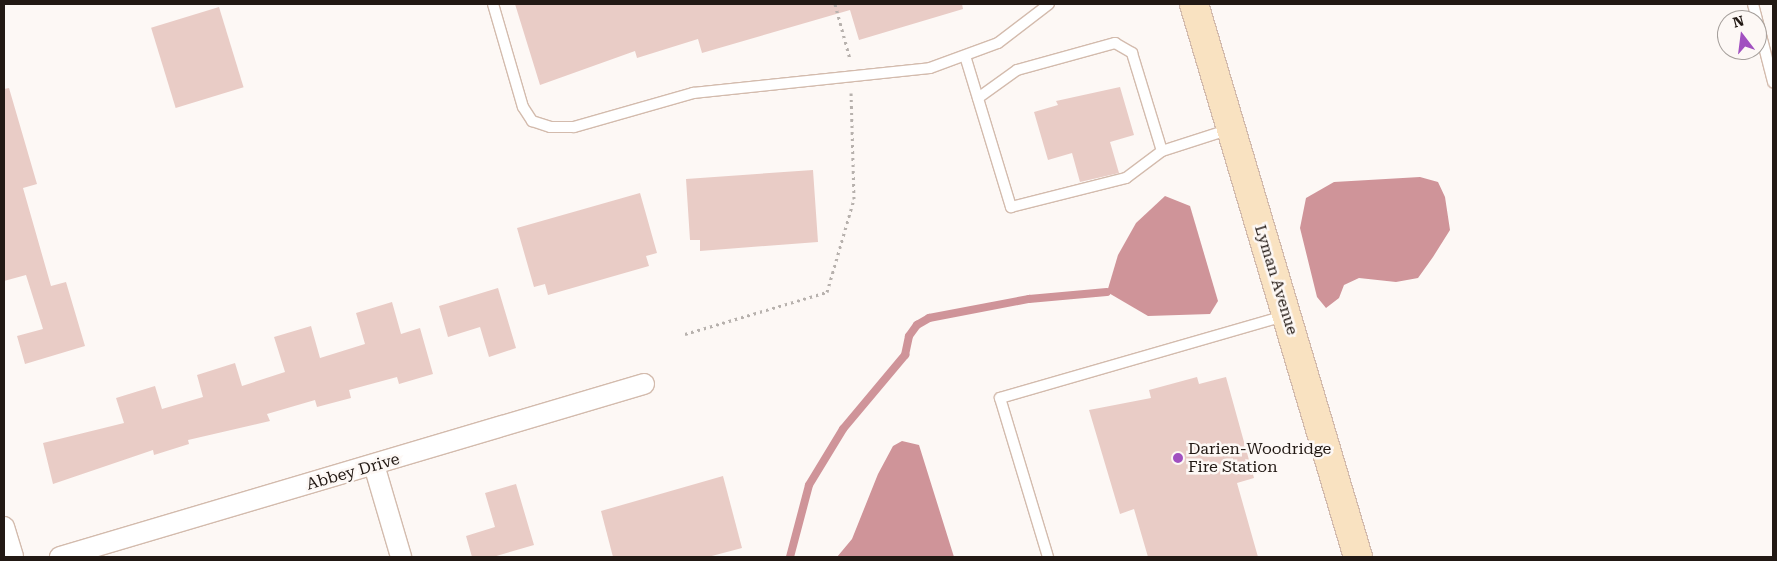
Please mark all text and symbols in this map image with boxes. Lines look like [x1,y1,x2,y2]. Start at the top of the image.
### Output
north arrow [1717,10,1767,60]
text: N [1731,12,1746,31]
street label: Lyman Avenue [1250,223,1302,337]
place label: Darien-Woodridge Fire Station [1188,439,1331,477]
street label: Abbey Drive [304,450,402,494]
marker: Darien-Woodridge Fire Station [1172,452,1184,464]

